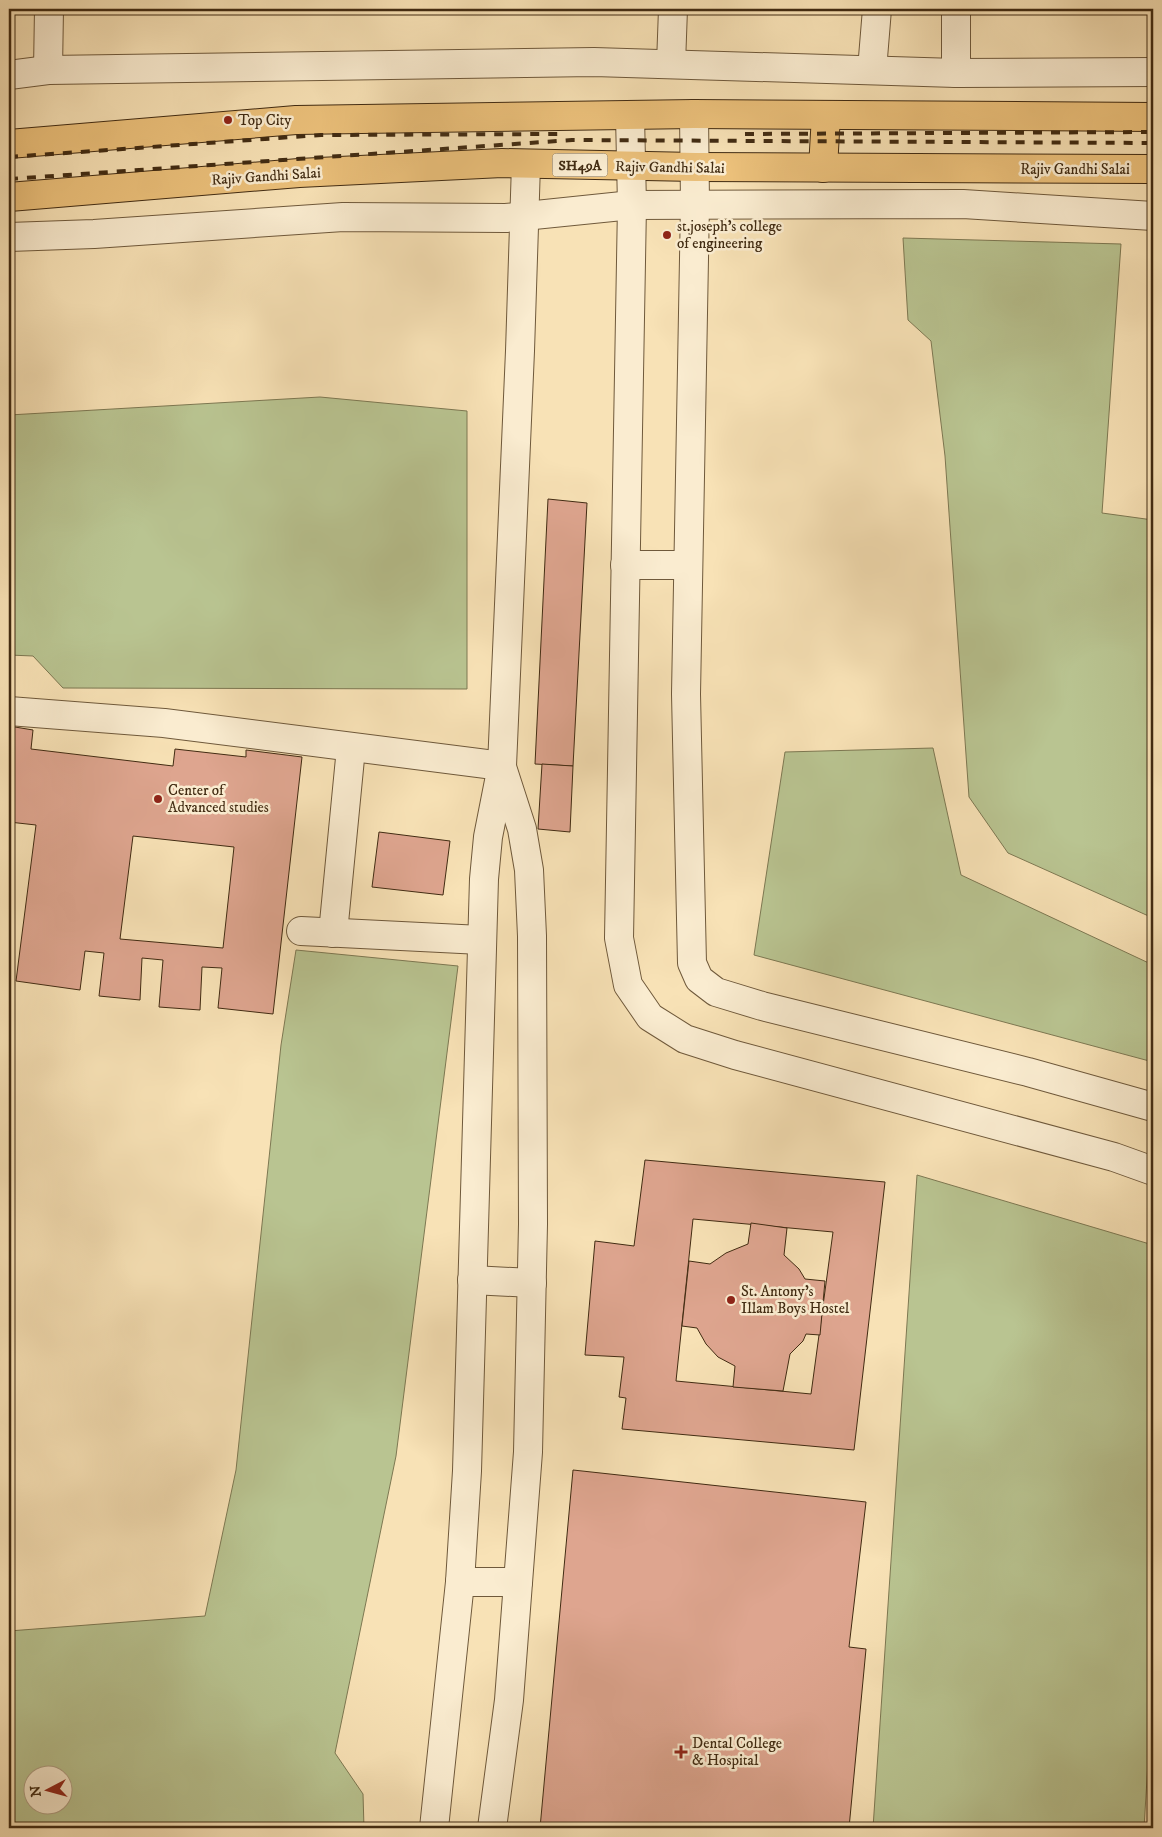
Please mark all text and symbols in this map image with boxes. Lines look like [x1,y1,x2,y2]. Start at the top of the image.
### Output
place label: Top City [238,111,292,130]
marker: Top City [222,114,234,126]
road number: SH49A [552,154,608,176]
street label: Rajiv Gandhi Salai [615,157,725,178]
street label: Rajiv Gandhi Salai [1020,160,1130,179]
street label: Rajiv Gandhi Salai [211,163,322,190]
place label: st.joseph's college of engineering [677,217,782,253]
marker: st.joseph's college of engineering [661,229,673,241]
place label: Center of Advanced studies [168,781,269,817]
marker: Center of Advanced studies [152,793,164,805]
place label: St. Antony's Illam Boys Hostel [741,1282,850,1318]
marker: St. Antony's Illam Boys Hostel [725,1294,737,1306]
place label: Dental College & Hospital [692,1734,782,1770]
marker: Dental College & Hospital [674,1745,688,1759]
north arrow [22,1764,72,1814]
text: N [26,1784,46,1798]

